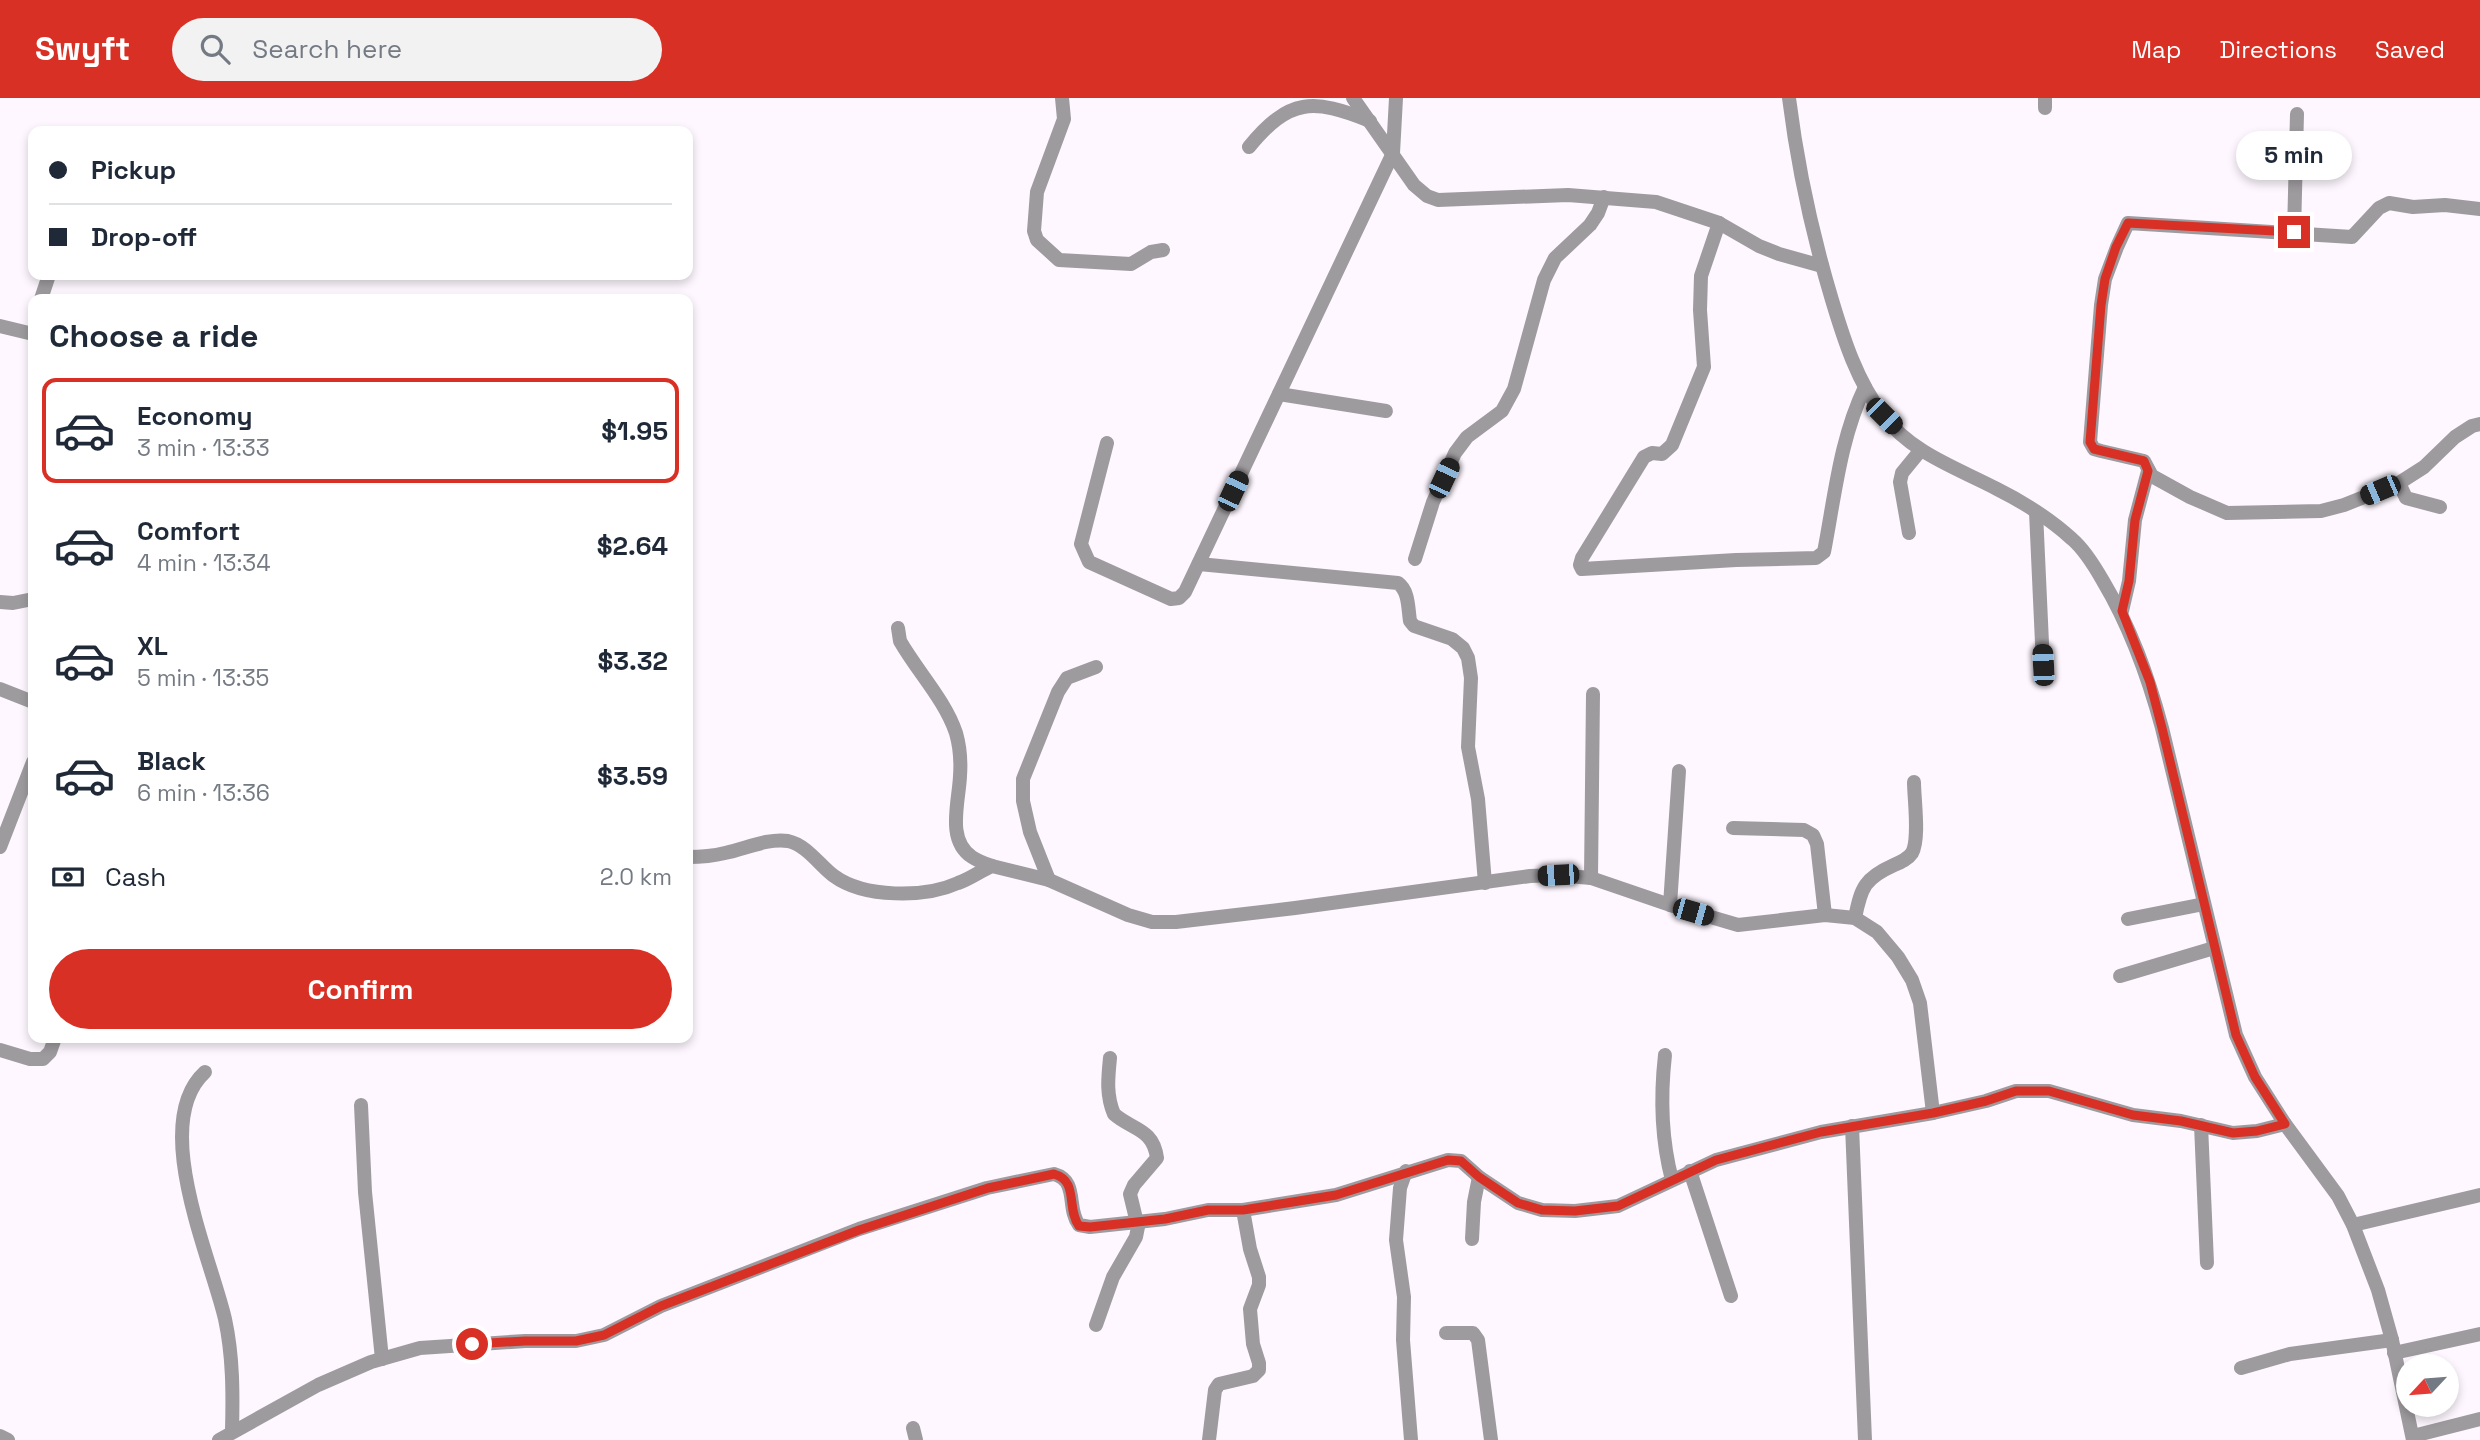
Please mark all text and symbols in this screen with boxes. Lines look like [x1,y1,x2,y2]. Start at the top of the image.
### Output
search box [172,18,662,81]
text: Swyft [35,28,130,70]
icon: search [196,30,234,68]
text: Search here [252,32,402,66]
text: Map [2131,34,2181,65]
text: Directions [2219,34,2337,65]
text: Saved [2375,34,2445,65]
callout: 5 min [2236,130,2352,180]
text: 5 min [2264,140,2324,170]
text: Pickup [91,153,176,187]
route end [2278,216,2310,248]
text: Drop-off [91,220,197,254]
text: Choose a ride [49,316,259,356]
car [1862,394,1907,438]
icon: car [53,399,116,462]
text: Economy [137,399,253,433]
text: $1.95 [601,414,668,448]
text: 3 min · 13:33 [137,433,270,463]
car [1426,455,1463,501]
car [1215,468,1252,514]
car [2357,472,2404,508]
icon: car [53,514,116,577]
text: Comfort [137,514,240,548]
text: $2.64 [597,529,668,563]
text: 4 min · 13:34 [137,548,271,578]
icon: car [53,629,116,692]
text: XL [137,629,168,663]
car [2032,643,2055,687]
text: $3.32 [597,644,668,678]
text: 5 min · 13:35 [137,663,269,693]
icon: car [53,744,116,807]
text: Black [137,744,206,778]
text: $3.59 [597,759,668,793]
text: 6 min · 13:36 [137,778,270,808]
icon: cash [49,858,87,896]
text: Cash [105,860,166,894]
text: 2.0 km [600,862,672,892]
car [1537,863,1580,887]
car [1670,896,1717,928]
button: Confirm [49,949,672,1029]
route start [456,1328,488,1360]
north arrow [2396,1354,2459,1418]
map controls [2396,1354,2459,1417]

